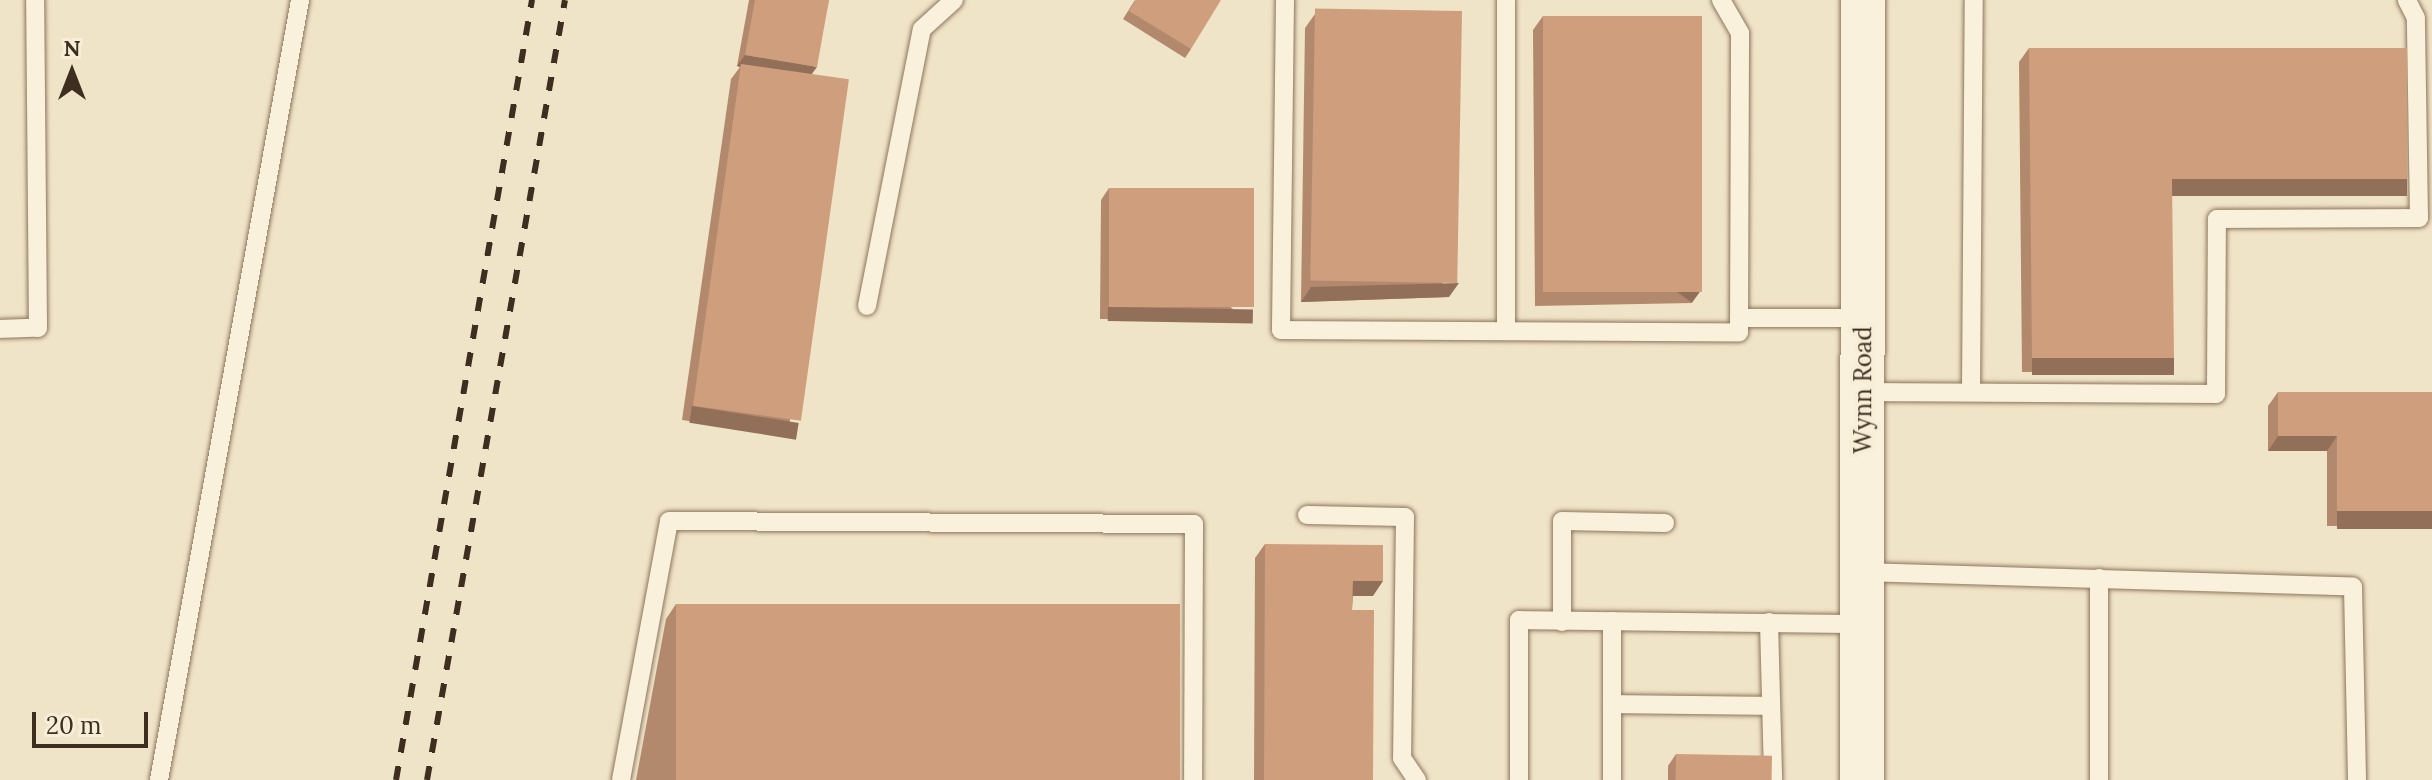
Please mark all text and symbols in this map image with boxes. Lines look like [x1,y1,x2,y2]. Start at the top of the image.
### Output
north arrow [32,32,112,112]
text: N [63,34,81,62]
street label: Wynn Road [1849,326,1877,454]
scale bar [36,696,152,746]
text: 20 m [46,710,102,741]

